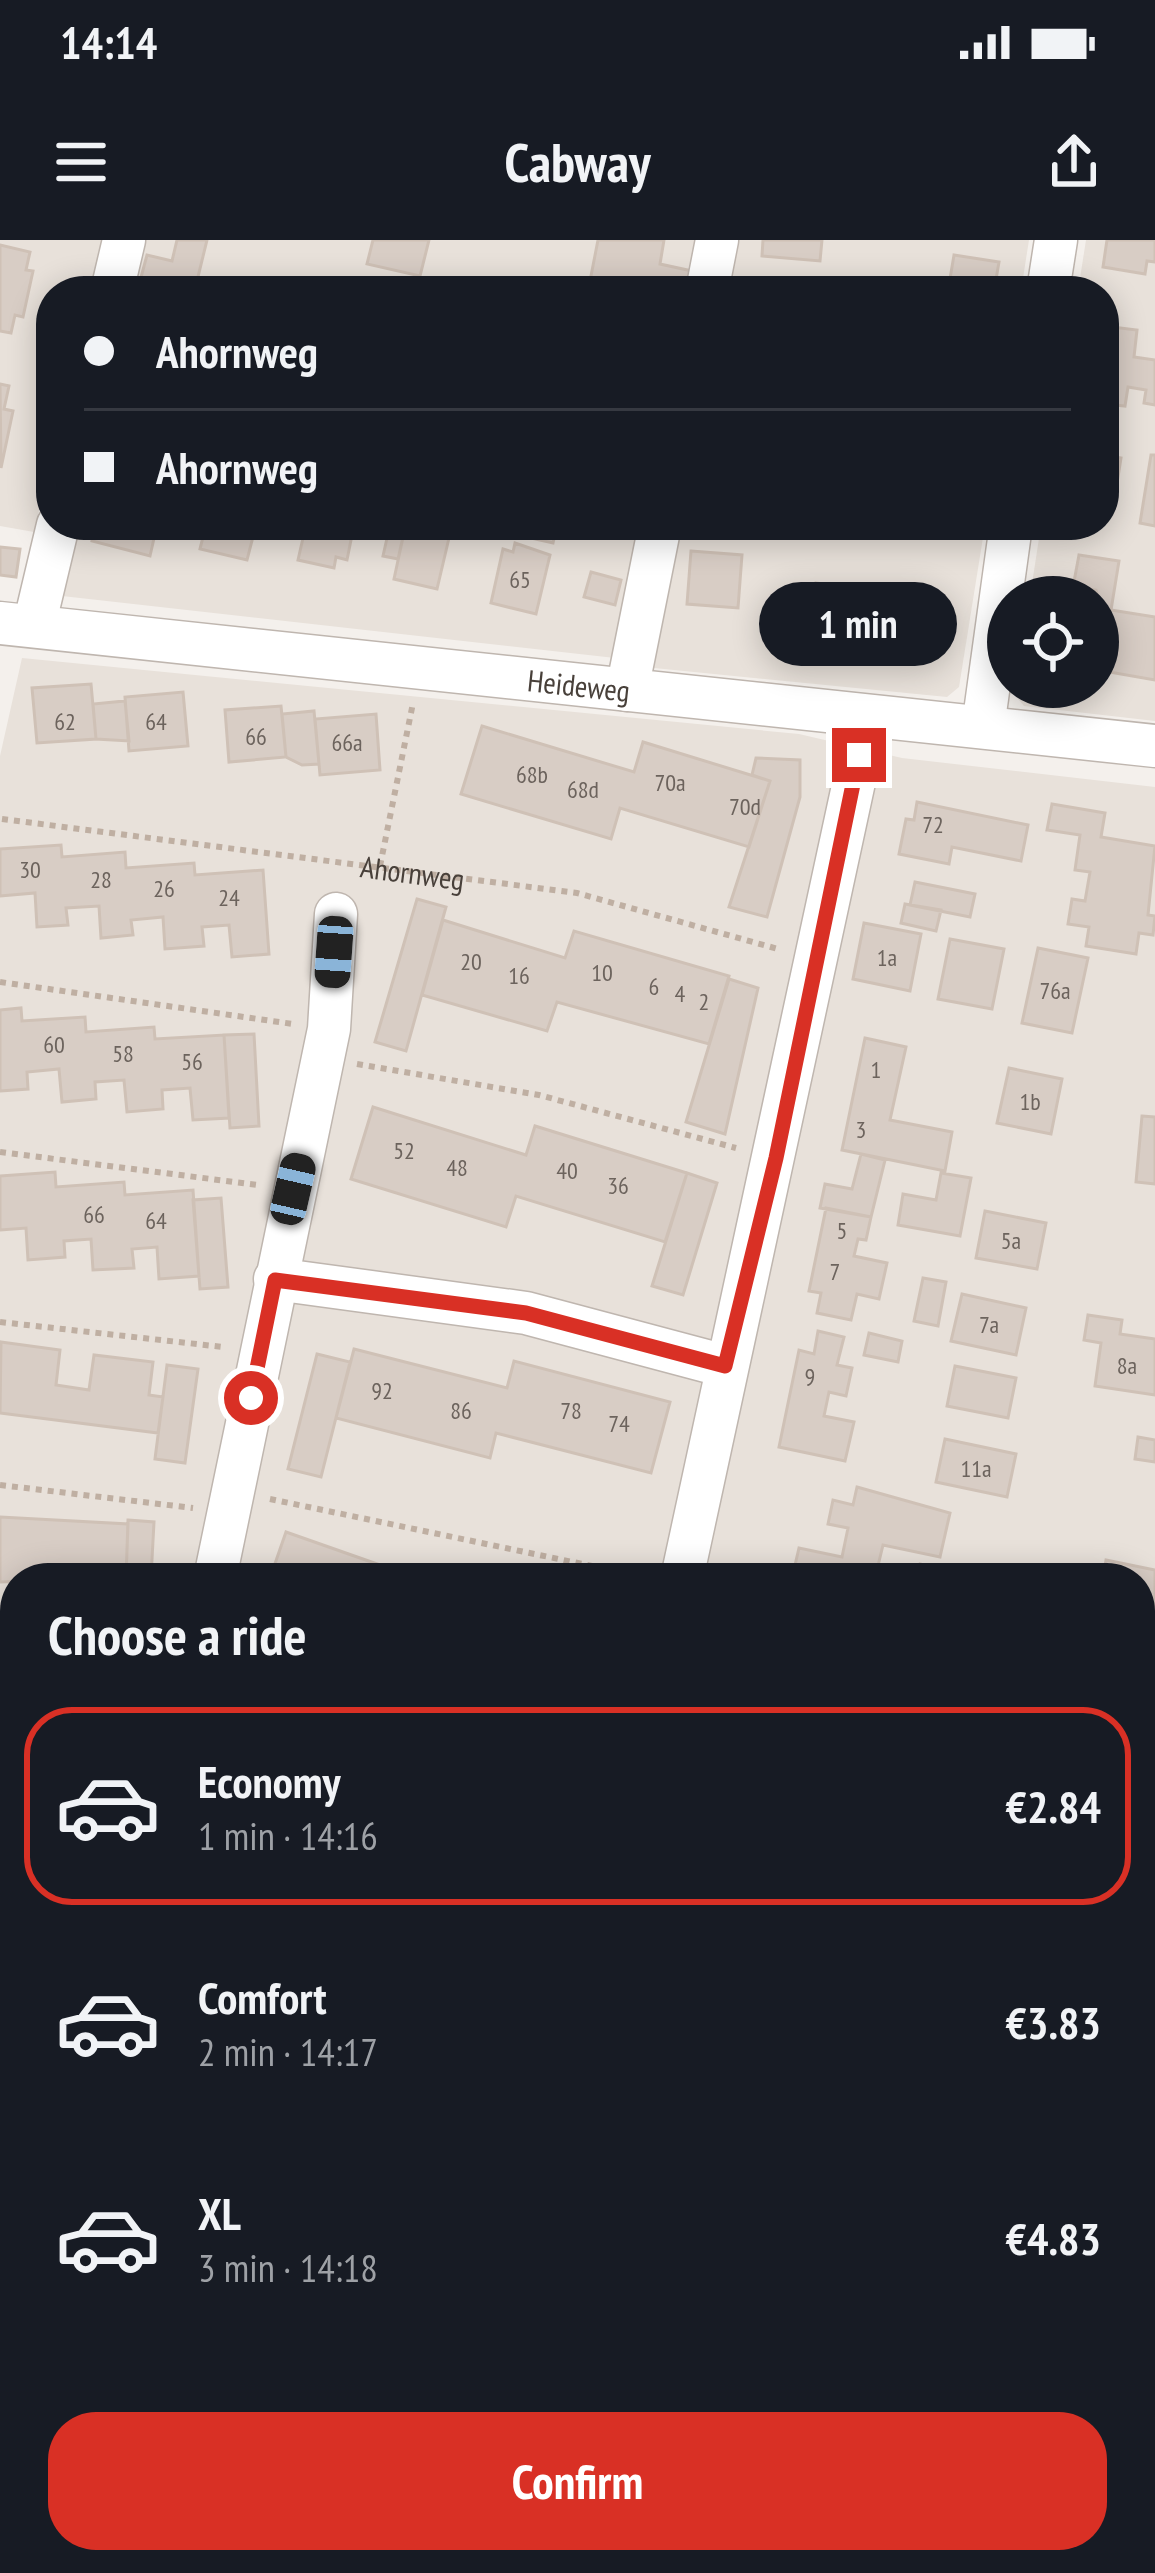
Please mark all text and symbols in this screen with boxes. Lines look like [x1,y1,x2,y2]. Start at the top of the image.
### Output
text: 14:14 [60,13,157,71]
text: Cabway [504,127,651,197]
icon: menu [48,129,114,195]
icon: share [1041,129,1107,195]
text: Ahornweg [156,322,318,380]
text: Ahornweg [156,438,318,496]
house number: 65 [509,564,531,595]
map controls [987,576,1119,708]
button: locate [987,576,1119,708]
callout: 1 min [760,581,958,665]
text: 1 min [819,598,897,649]
street label: Heideweg [526,660,632,709]
house number: 62 [54,706,76,737]
house number: 64 [145,706,167,737]
house number: 66 [245,721,267,752]
house number: 66a [331,727,363,758]
route end [832,728,886,782]
house number: 68b [516,759,548,790]
house number: 70a [654,767,686,798]
house number: 68d [567,774,599,805]
house number: 70d [729,791,761,822]
house number: 72 [922,809,944,840]
street label: Ahornweg [358,846,467,898]
house number: 30 [19,854,41,885]
house number: 28 [90,864,112,895]
house number: 26 [153,873,175,904]
house number: 24 [218,882,240,913]
car [314,915,354,989]
house number: 1a [877,942,897,973]
house number: 20 [460,946,482,977]
house number: 10 [591,957,613,988]
house number: 16 [508,960,530,991]
house number: 6 [649,971,659,1002]
house number: 76a [1039,975,1071,1006]
house number: 4 [675,978,686,1009]
house number: 2 [699,986,709,1017]
house number: 60 [43,1029,65,1060]
house number: 58 [112,1038,134,1069]
house number: 56 [181,1046,203,1077]
house number: 1 [871,1054,881,1085]
house number: 1b [1019,1086,1041,1117]
house number: 3 [856,1114,866,1145]
house number: 52 [393,1135,415,1166]
car [267,1150,319,1228]
house number: 48 [446,1152,468,1183]
house number: 40 [556,1155,578,1186]
house number: 36 [607,1170,629,1201]
house number: 66 [83,1199,105,1230]
house number: 64 [145,1205,167,1236]
house number: 5 [837,1215,847,1246]
house number: 5a [1001,1225,1021,1256]
house number: 7 [830,1256,840,1287]
house number: 7a [979,1309,999,1340]
house number: 8a [1117,1350,1137,1381]
house number: 9 [805,1361,815,1392]
route start [224,1371,278,1425]
house number: 92 [371,1375,393,1406]
house number: 86 [450,1395,472,1426]
house number: 78 [560,1395,582,1426]
house number: 74 [608,1408,630,1439]
house number: 11a [960,1453,992,1484]
text: Choose a ride [48,1600,307,1670]
icon: car [54,1752,162,1860]
text: Economy [198,1752,341,1810]
text: €2.84 [1005,1777,1101,1835]
text: 1 min · 14:16 [198,1810,378,1861]
icon: car [54,1968,162,2076]
text: Comfort [198,1968,327,2026]
text: €3.83 [1005,1993,1101,2051]
text: 2 min · 14:17 [198,2026,378,2077]
icon: car [54,2184,162,2292]
text: XL [198,2184,241,2242]
text: €4.83 [1005,2209,1101,2267]
text: 3 min · 14:18 [198,2242,378,2293]
button: Confirm [48,2412,1107,2550]

